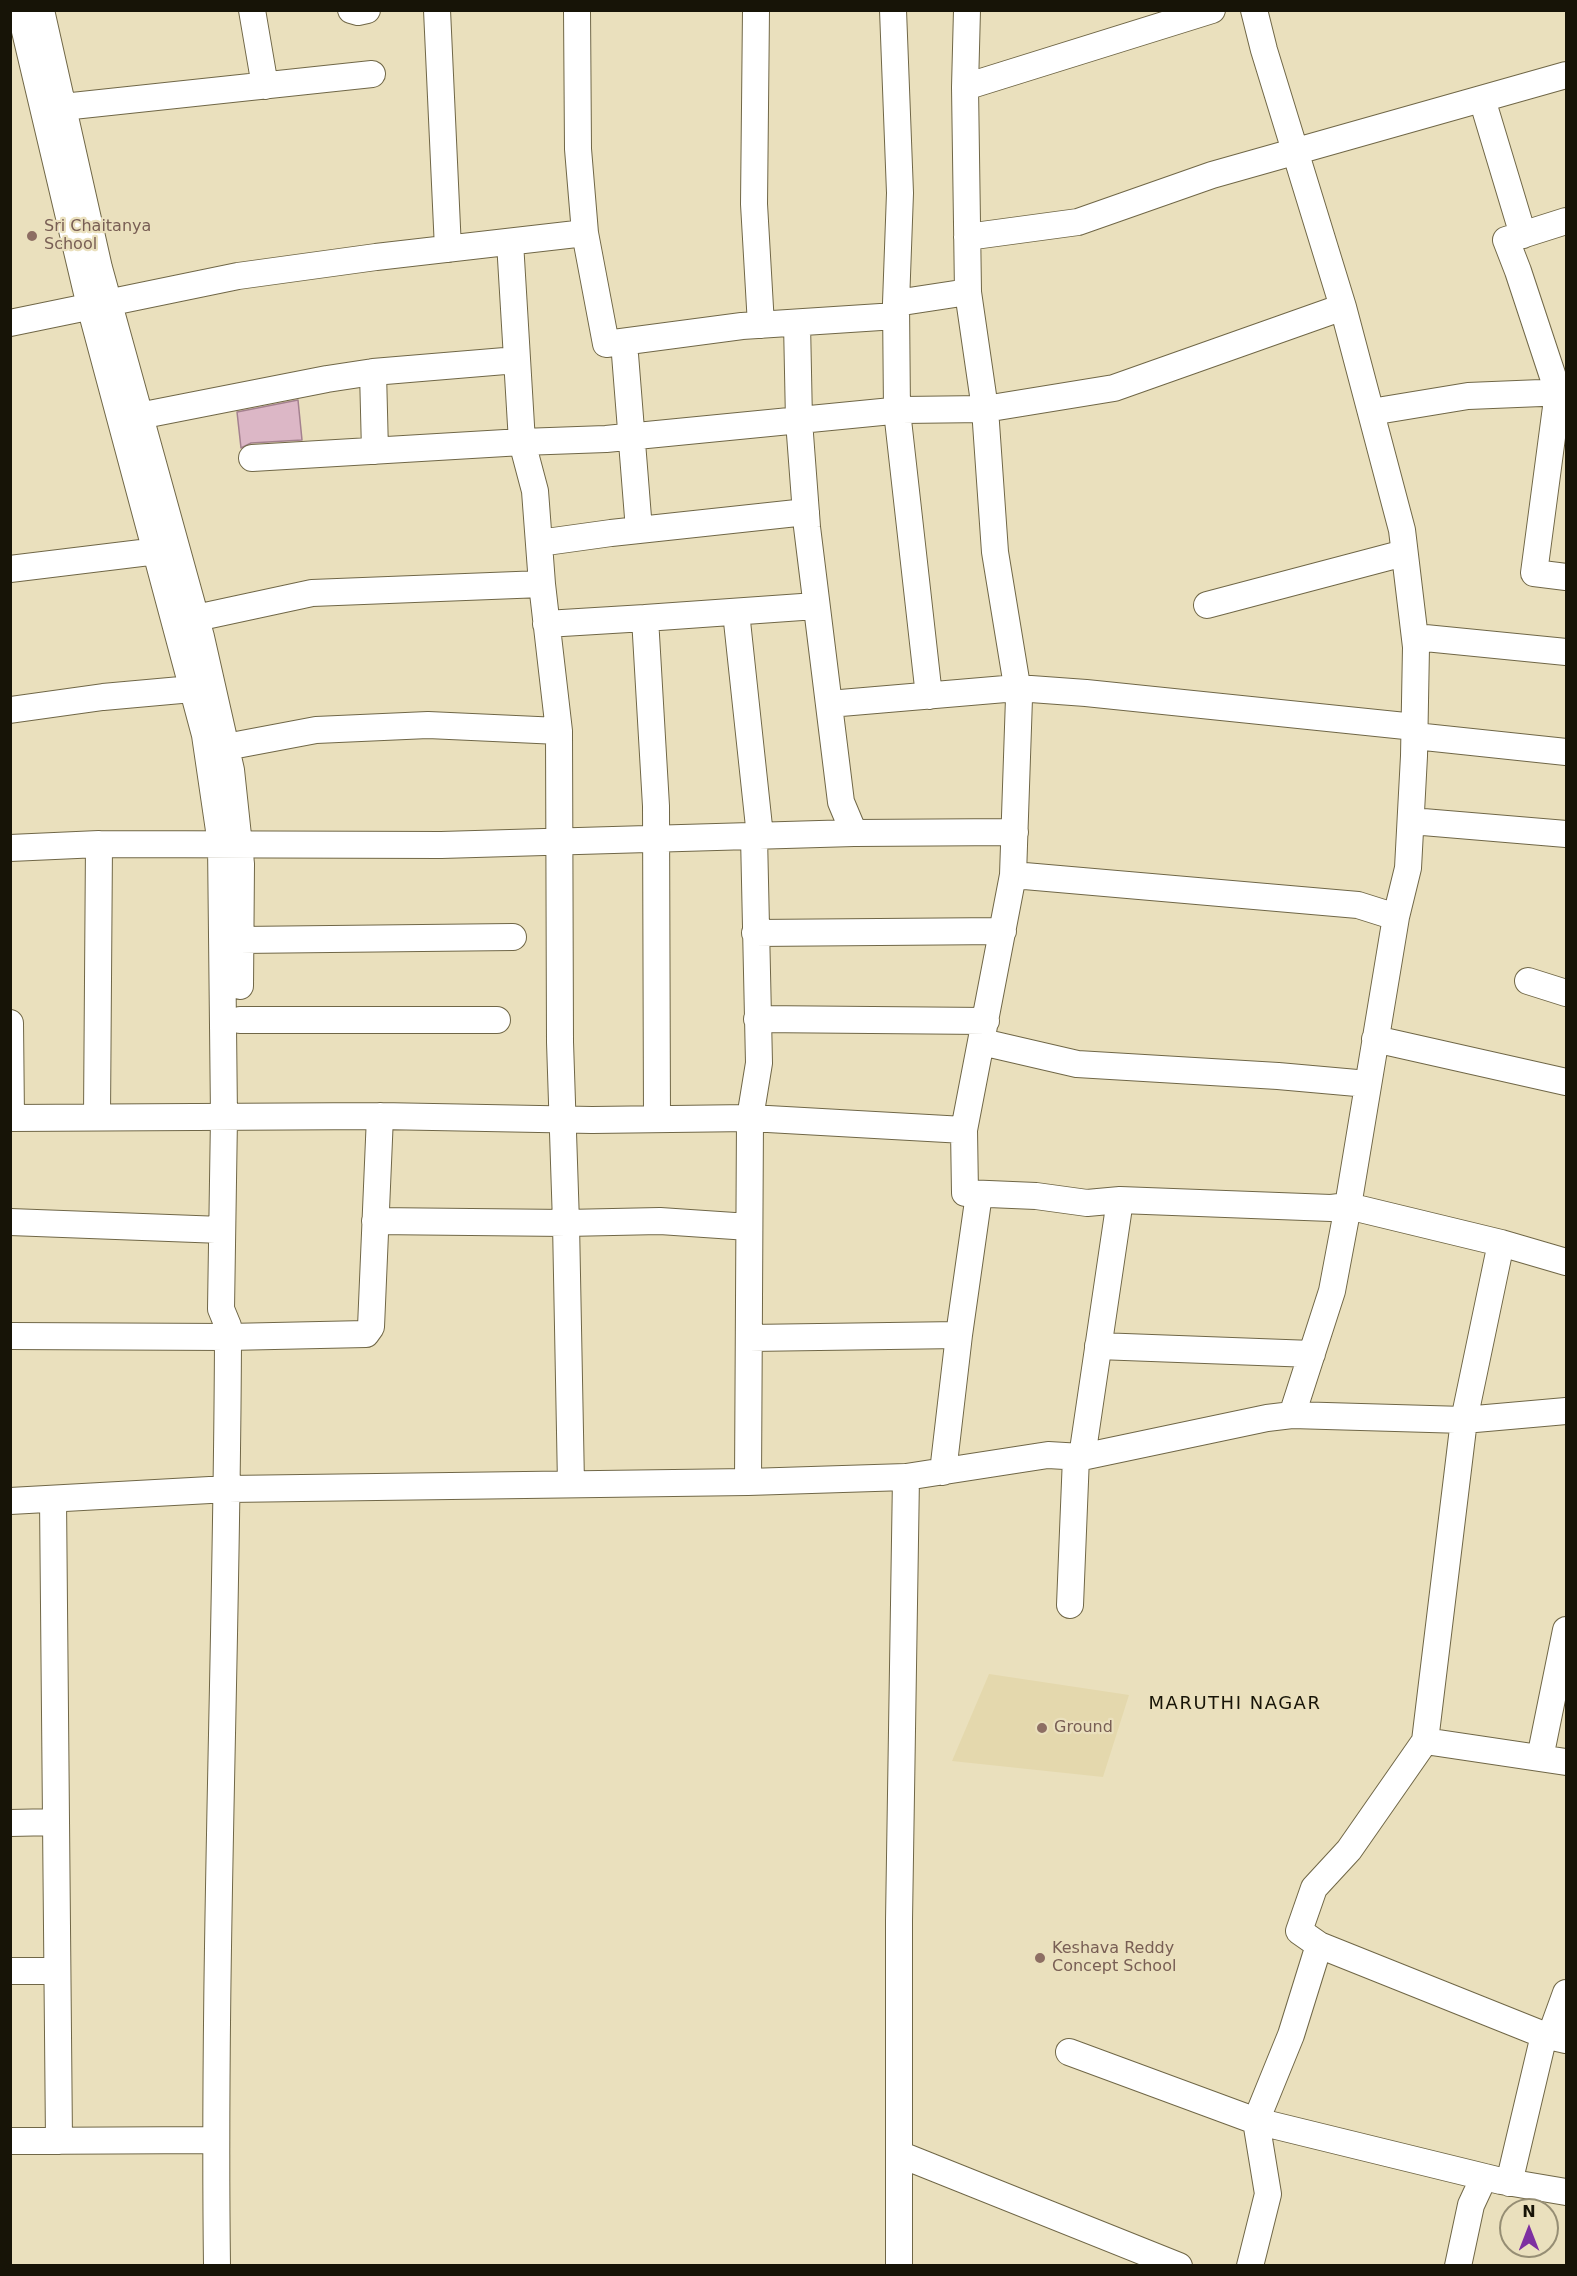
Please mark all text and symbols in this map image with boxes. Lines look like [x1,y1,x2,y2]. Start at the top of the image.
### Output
place label: Sri Chaitanya School [44,217,151,255]
marker: Sri Chaitanya School [25,229,39,243]
district label: MARUTHI NAGAR [1149,1693,1321,1715]
place label: Ground [1054,1718,1113,1738]
marker: Ground [1035,1721,1049,1735]
place label: Keshava Reddy Concept School [1052,1939,1176,1977]
marker: Keshava Reddy Concept School [1033,1951,1047,1965]
north arrow [1499,2198,1559,2258]
text: N [1522,2202,1536,2221]

